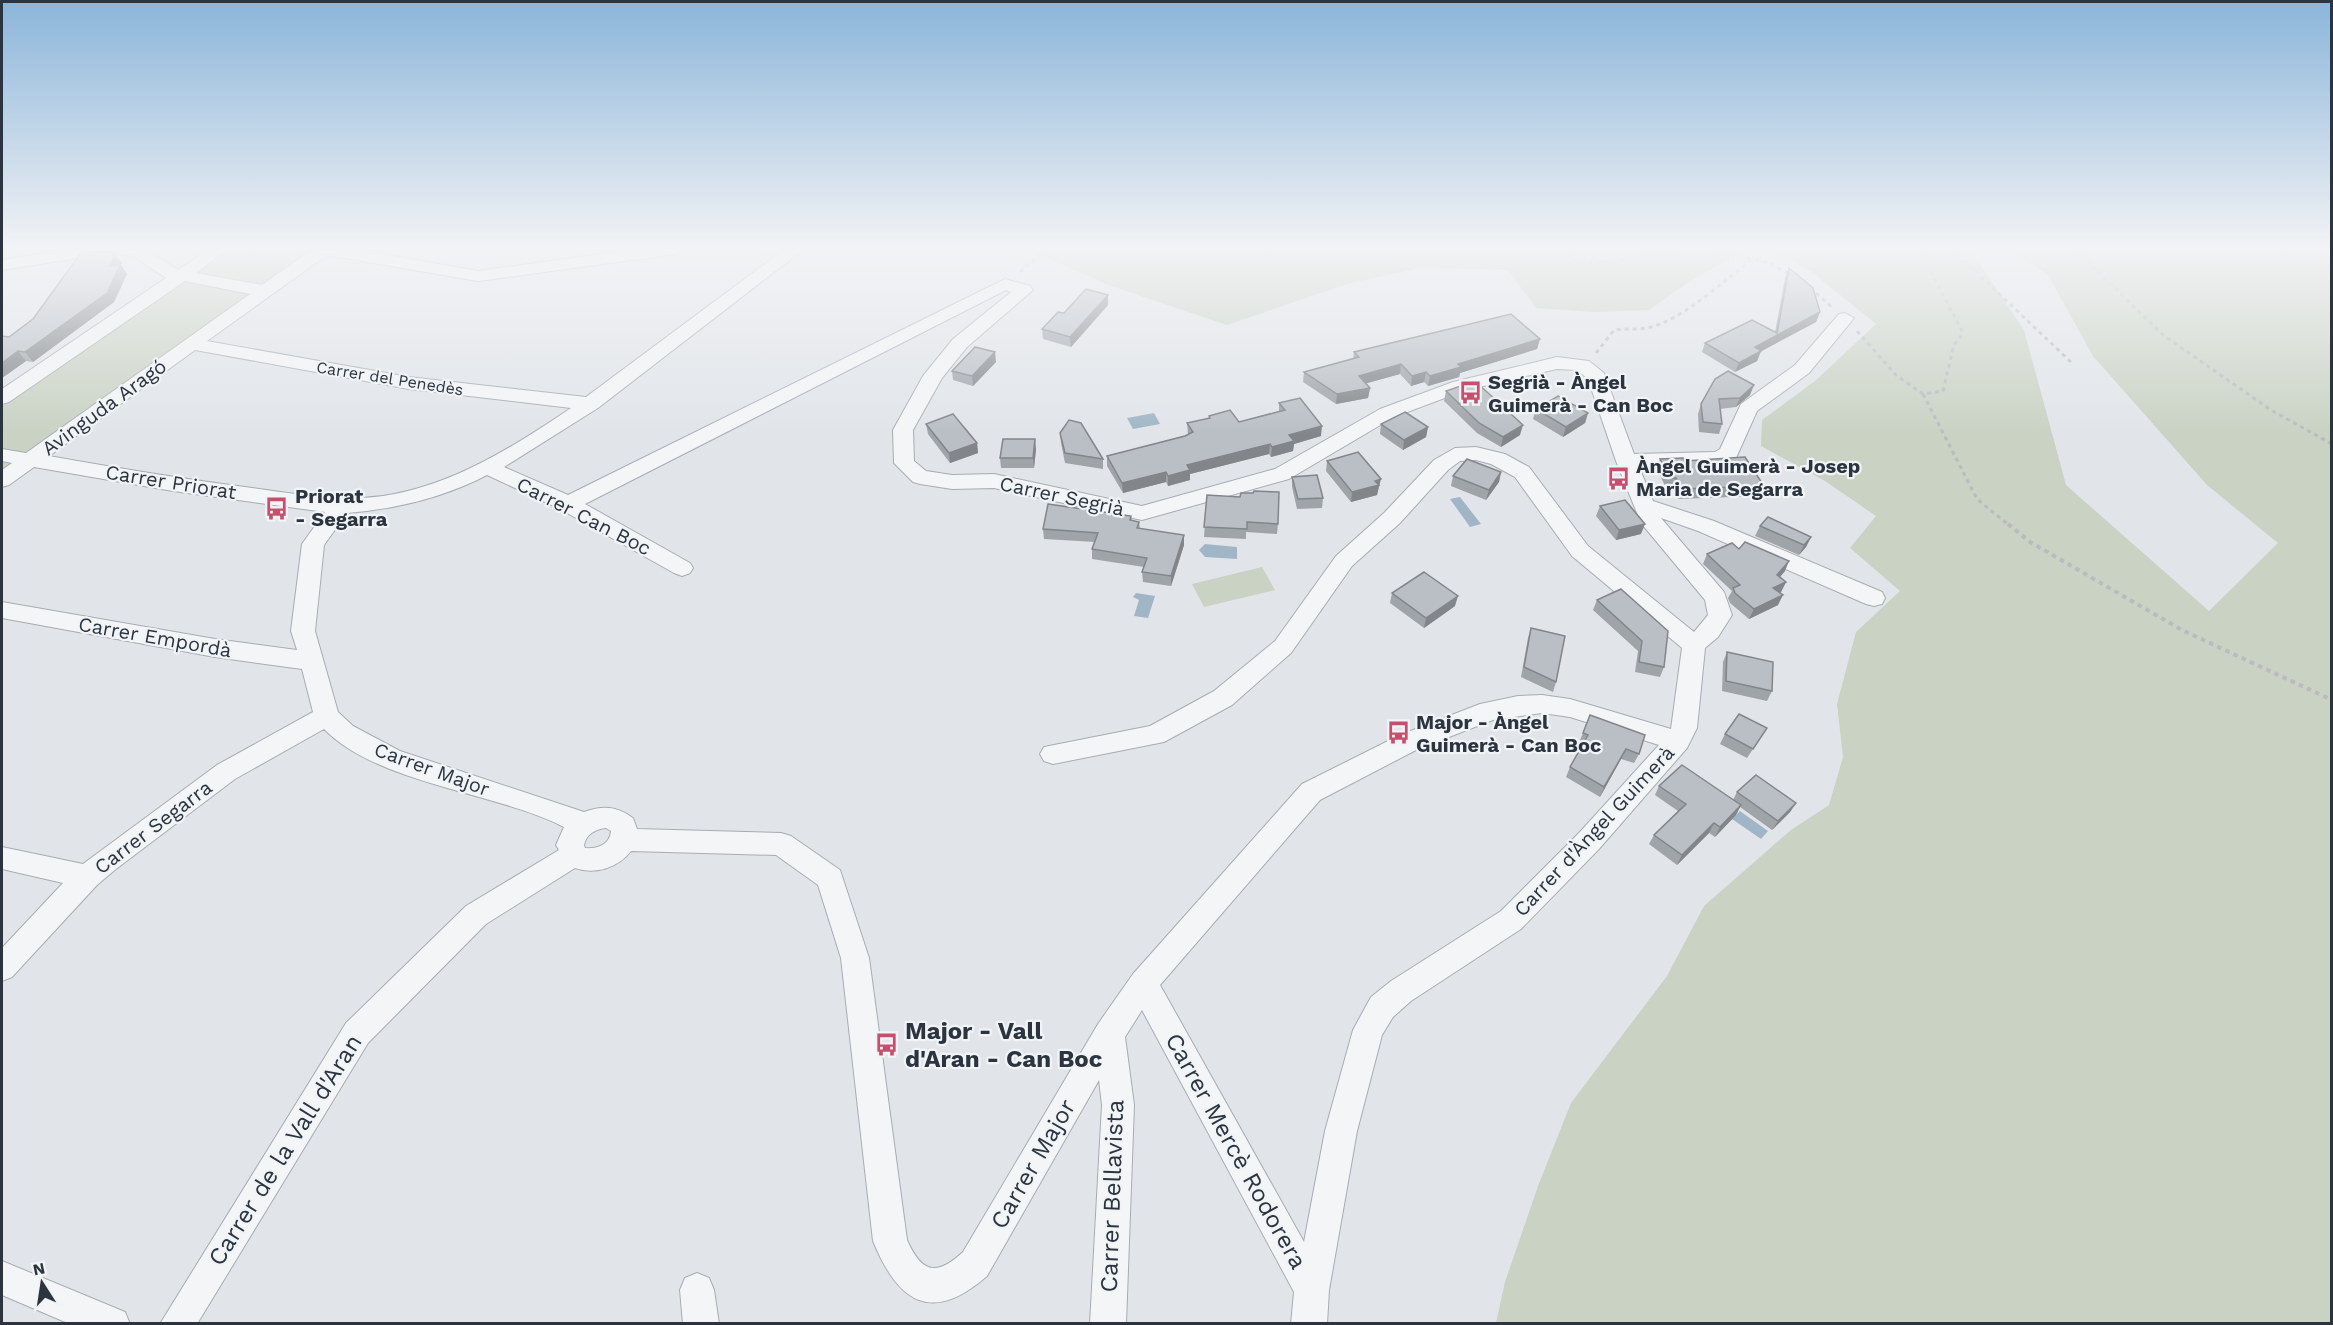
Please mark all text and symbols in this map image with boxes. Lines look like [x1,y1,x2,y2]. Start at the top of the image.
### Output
street label: Avinguda Aragó [37,354,171,460]
street label: Carrer del Penedès [315,358,465,399]
place label: Segrià - Àngel Guimerà - Can Boc [1488,370,1673,417]
bus stop icon: Segrià - Àngel Guimerà - Can Boc [1457,380,1483,406]
place label: Àngel Guimerà - Josep Maria de Segarra [1636,454,1860,501]
street label: Carrer Priorat [104,460,239,504]
bus stop icon: Àngel Guimerà - Josep Maria de Segarra [1605,465,1631,491]
street label: Carrer Segrià [997,471,1127,521]
street label: Carrer Can Boc [513,472,655,560]
place label: Priorat - Segarra [295,484,388,531]
bus stop icon: Priorat - Segarra [264,495,290,521]
street label: Carrer Empordà [77,612,233,662]
place label: Major - Àngel Guimerà - Can Boc [1416,710,1601,757]
bus stop icon: Major - Àngel Guimerà - Can Boc [1385,720,1411,746]
street label: Carrer Major [371,737,493,801]
street label: Carrer d'Àngel Guimerà [1509,741,1679,921]
street label: Carrer Segarra [90,775,216,879]
place label: Major - Vall d'Aran - Can Boc [905,1017,1102,1073]
street label: Carrer Mercè Rodorera [1159,1028,1313,1274]
street label: Carrer de la Vall d'Aran [202,1029,368,1271]
bus stop icon: Major - Vall d'Aran - Can Boc [874,1032,900,1058]
street label: Carrer Major [985,1094,1081,1234]
street label: Carrer Bellavista [1095,1099,1129,1293]
north arrow [12,1253,72,1313]
text: N [31,1258,47,1279]

